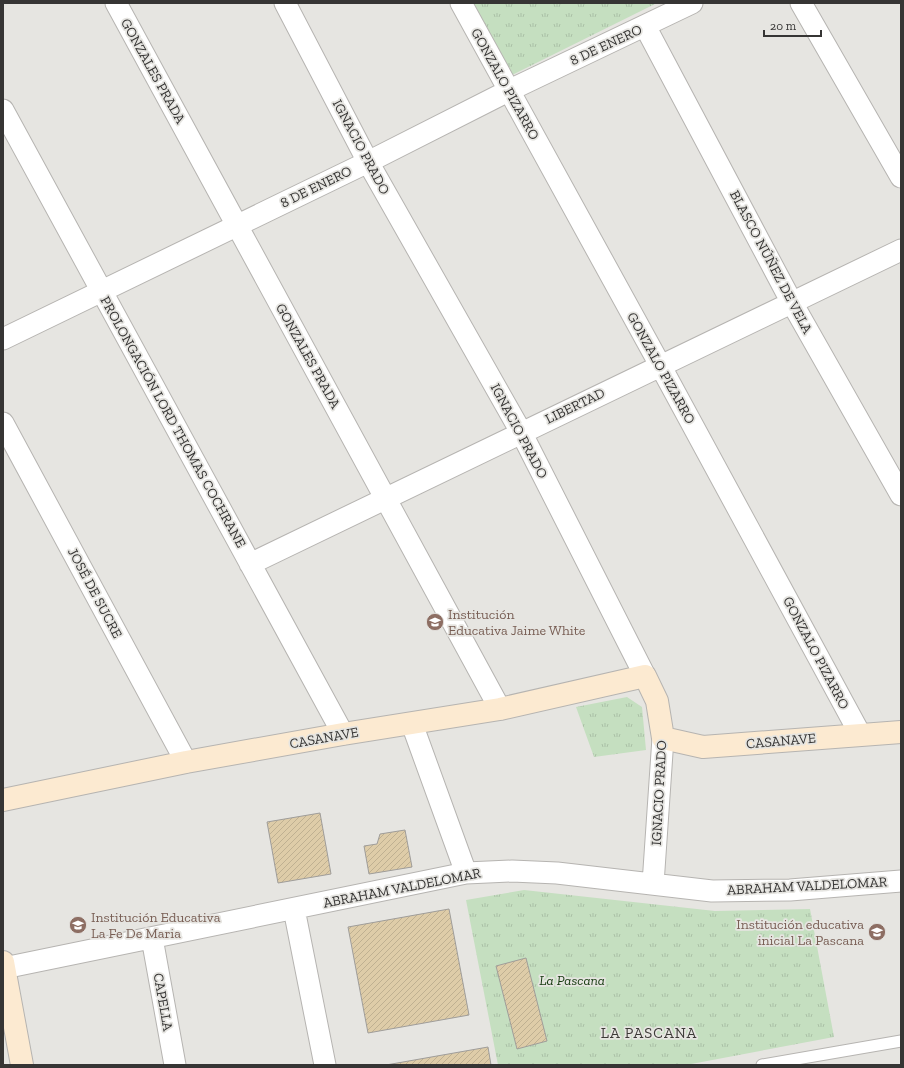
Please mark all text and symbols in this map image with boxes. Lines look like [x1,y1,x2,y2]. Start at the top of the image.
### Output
scale bar [764,12,821,38]
street label: GONZALES PRADA [117,15,189,127]
text: 20 m [770,19,797,33]
street label: 8 DE ENERO [567,21,645,69]
street label: GONZALO PIZARRO [467,25,543,143]
street label: IGNACIO PRADO [329,97,393,197]
street label: 8 DE ENERO [278,162,354,212]
street label: BLASCO NÚÑEZ DE VELA [726,187,816,337]
street label: PROLONGACIÓN LORD THOMAS COCHRANE [97,293,249,551]
street label: GONZALES PRADA [272,300,344,412]
street label: GONZALO PIZARRO [623,309,699,427]
street label: IGNACIO PRADO [487,381,551,481]
street label: LIBERTAD [542,384,608,428]
street label: JOSÉ DE SUCRE [64,545,126,641]
street label: GONZALO PIZARRO [779,594,853,712]
place label: Institución Educativa Jaime White [448,606,586,639]
school or university icon: Institución Educativa Jaime White [425,612,445,632]
street label: CASANAVE [288,724,360,752]
street label: CASANAVE [745,729,817,753]
street label: IGNACIO PRADO [648,740,670,846]
street label: ABRAHAM VALDELOMAR [322,864,483,912]
street label: ABRAHAM VALDELOMAR [726,873,888,899]
place label: Institución Educativa La Fe De Maria [91,909,221,942]
school or university icon: Institución Educativa La Fe De Maria [68,915,88,935]
place label: Institución educativa inicial La Pascana [736,916,864,949]
school or university icon: Institución educativa inicial La Pascana [867,922,887,942]
street label: CAPELLA [150,972,177,1033]
park label: La Pascana [539,972,605,989]
district label: LA PASCANA [601,1024,697,1042]

